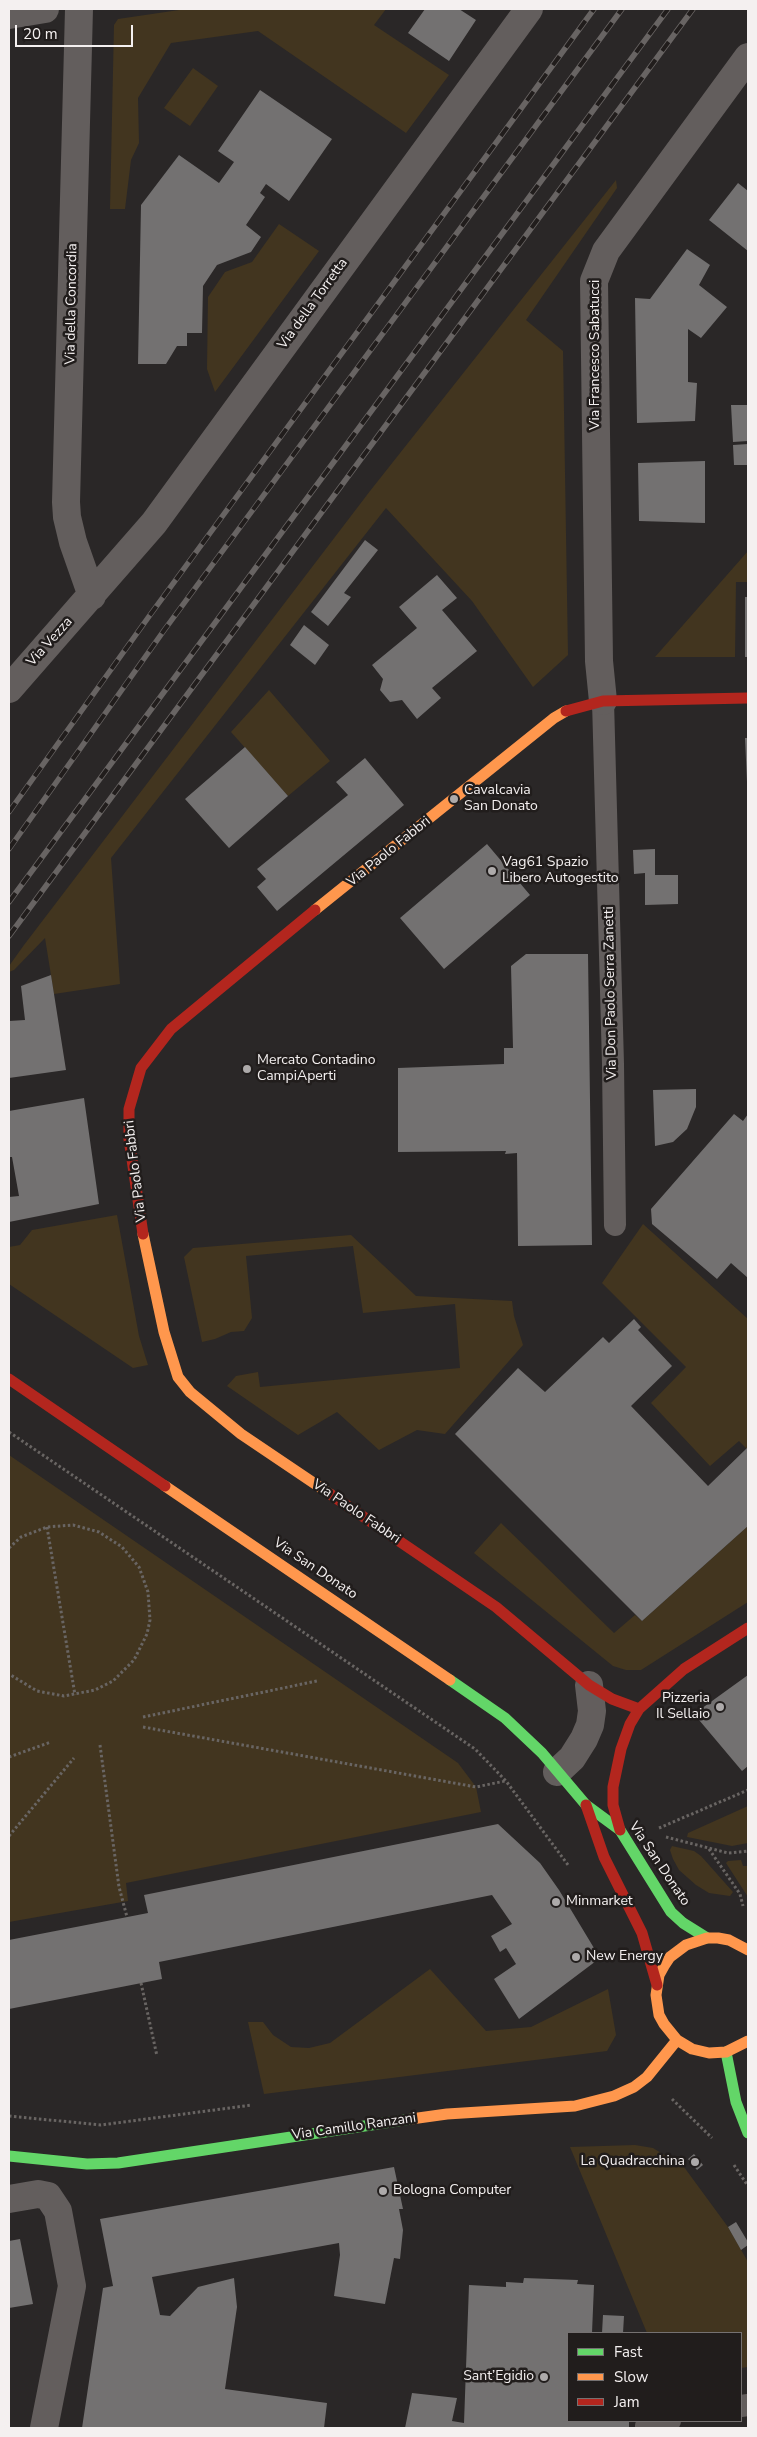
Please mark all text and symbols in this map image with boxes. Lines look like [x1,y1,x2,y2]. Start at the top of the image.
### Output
scale bar [18,15,135,47]
text: 20 m [23,24,58,44]
street label: Via della Concordia [63,243,81,365]
street label: Via della Torretta [274,255,352,353]
street label: Via Francesco Sabatucci [588,280,604,430]
street label: Via Vezza [24,614,76,670]
place label: Cavalcavia San Donato [464,783,538,816]
marker: Cavalcavia San Donato [448,793,460,805]
street label: Via Paolo Fabbri [344,813,434,891]
place label: Vag61 Spazio Libero Autogestito [502,855,619,888]
marker: Vag61 Spazio Libero Autogestito [486,865,498,877]
street label: Via Don Paolo Serra Zanetti [601,906,621,1080]
place label: Mercato Contadino CampiAperti [257,1053,376,1086]
marker: Mercato Contadino CampiAperti [241,1063,253,1075]
street label: Via Paolo Fabbri [121,1119,151,1223]
street label: Via Paolo Fabbri [309,1476,403,1548]
street label: Via San Donato [270,1535,360,1603]
place label: Pizzeria Il Sellaio [656,1691,710,1724]
marker: Pizzeria Il Sellaio [714,1701,726,1713]
street label: Via San Donato [625,1819,693,1909]
place label: Minmarket [566,1894,633,1910]
marker: Minmarket [550,1896,562,1908]
place label: New Energy [586,1949,663,1965]
marker: New Energy [570,1951,582,1963]
street label: Via Camillo Ranzani [291,2110,417,2144]
place label: La Quadracchina [580,2154,685,2170]
marker: La Quadracchina [689,2156,701,2168]
place label: Bologna Computer [393,2183,511,2199]
marker: Bologna Computer [377,2185,389,2197]
legend [567,2332,742,2422]
text: Fast [614,2342,642,2362]
text: Slow [614,2367,648,2387]
place label: Sant’Egidio [463,2369,534,2385]
marker: Sant’Egidio [538,2371,550,2383]
text: Jam [614,2392,640,2412]

